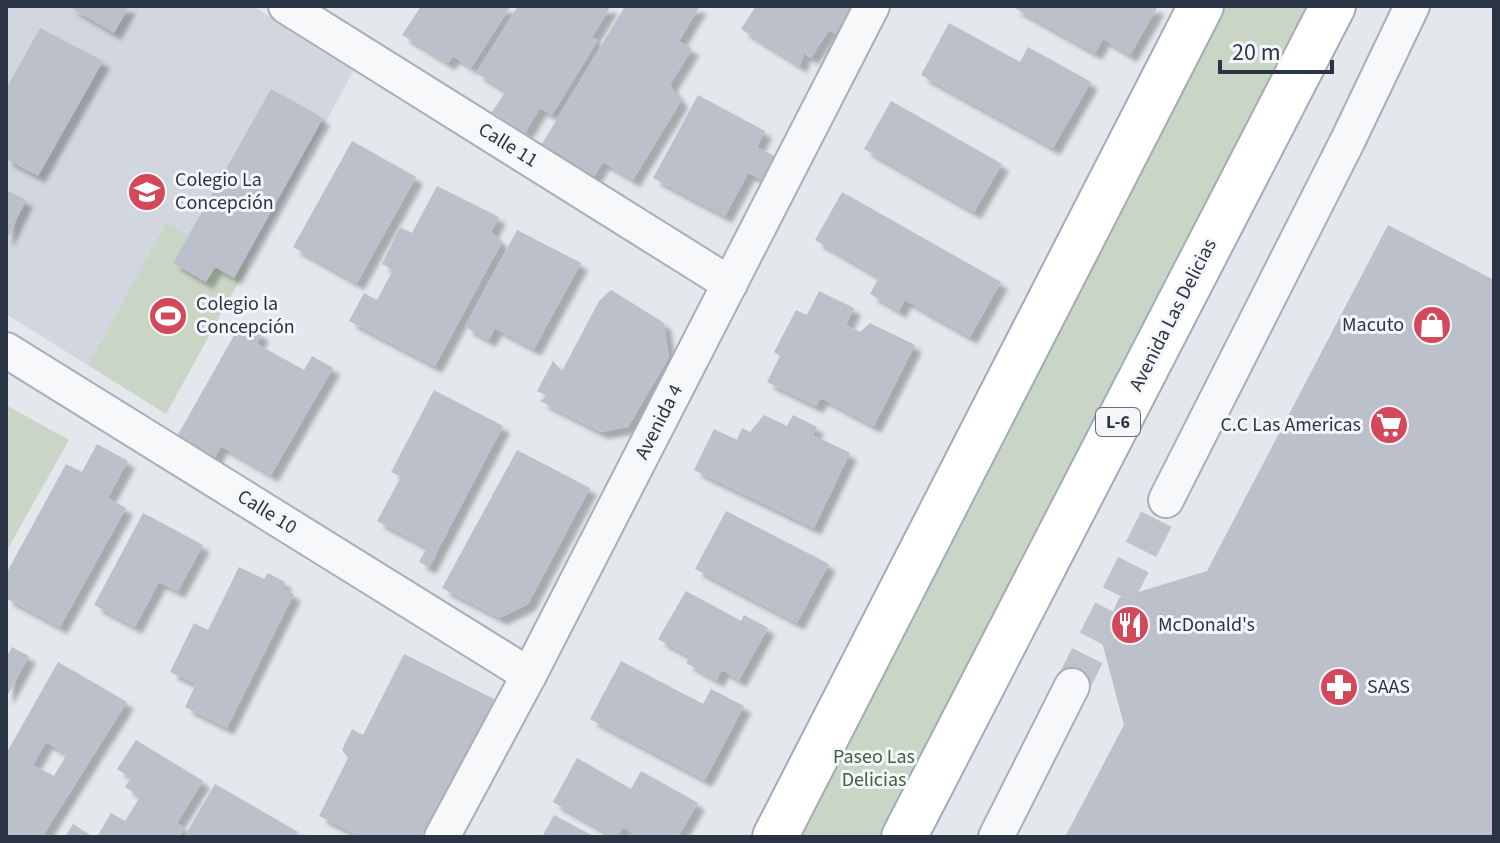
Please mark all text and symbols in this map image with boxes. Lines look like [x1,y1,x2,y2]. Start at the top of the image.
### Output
scale bar [1220,24,1332,74]
text: 20 m [1232,35,1281,70]
street label: Calle 11 [473,116,543,174]
place label: Colegio La Concepción [175,166,274,217]
school or university icon: Colegio La Concepción [126,171,168,213]
street label: Avenida Las Delicias [1122,234,1224,396]
place label: Colegio la Concepción [196,290,295,341]
sports icon: Colegio la Concepción [147,295,189,337]
shop icon: Macuto [1411,304,1453,346]
place label: Macuto [1342,311,1404,339]
street label: Avenida 4 [628,380,690,464]
supermarket icon: C.C Las Americas [1368,404,1410,446]
road number: L-6 [1096,408,1140,436]
place label: C.C Las Americas [1220,411,1361,439]
street label: Calle 10 [232,483,302,541]
restaurant icon: McDonald's [1109,604,1151,646]
place label: McDonald's [1158,611,1255,639]
pharmacy icon: SAAS [1318,666,1360,708]
place label: SAAS [1367,673,1410,701]
park label: Paseo Las Delicias [833,743,915,794]

